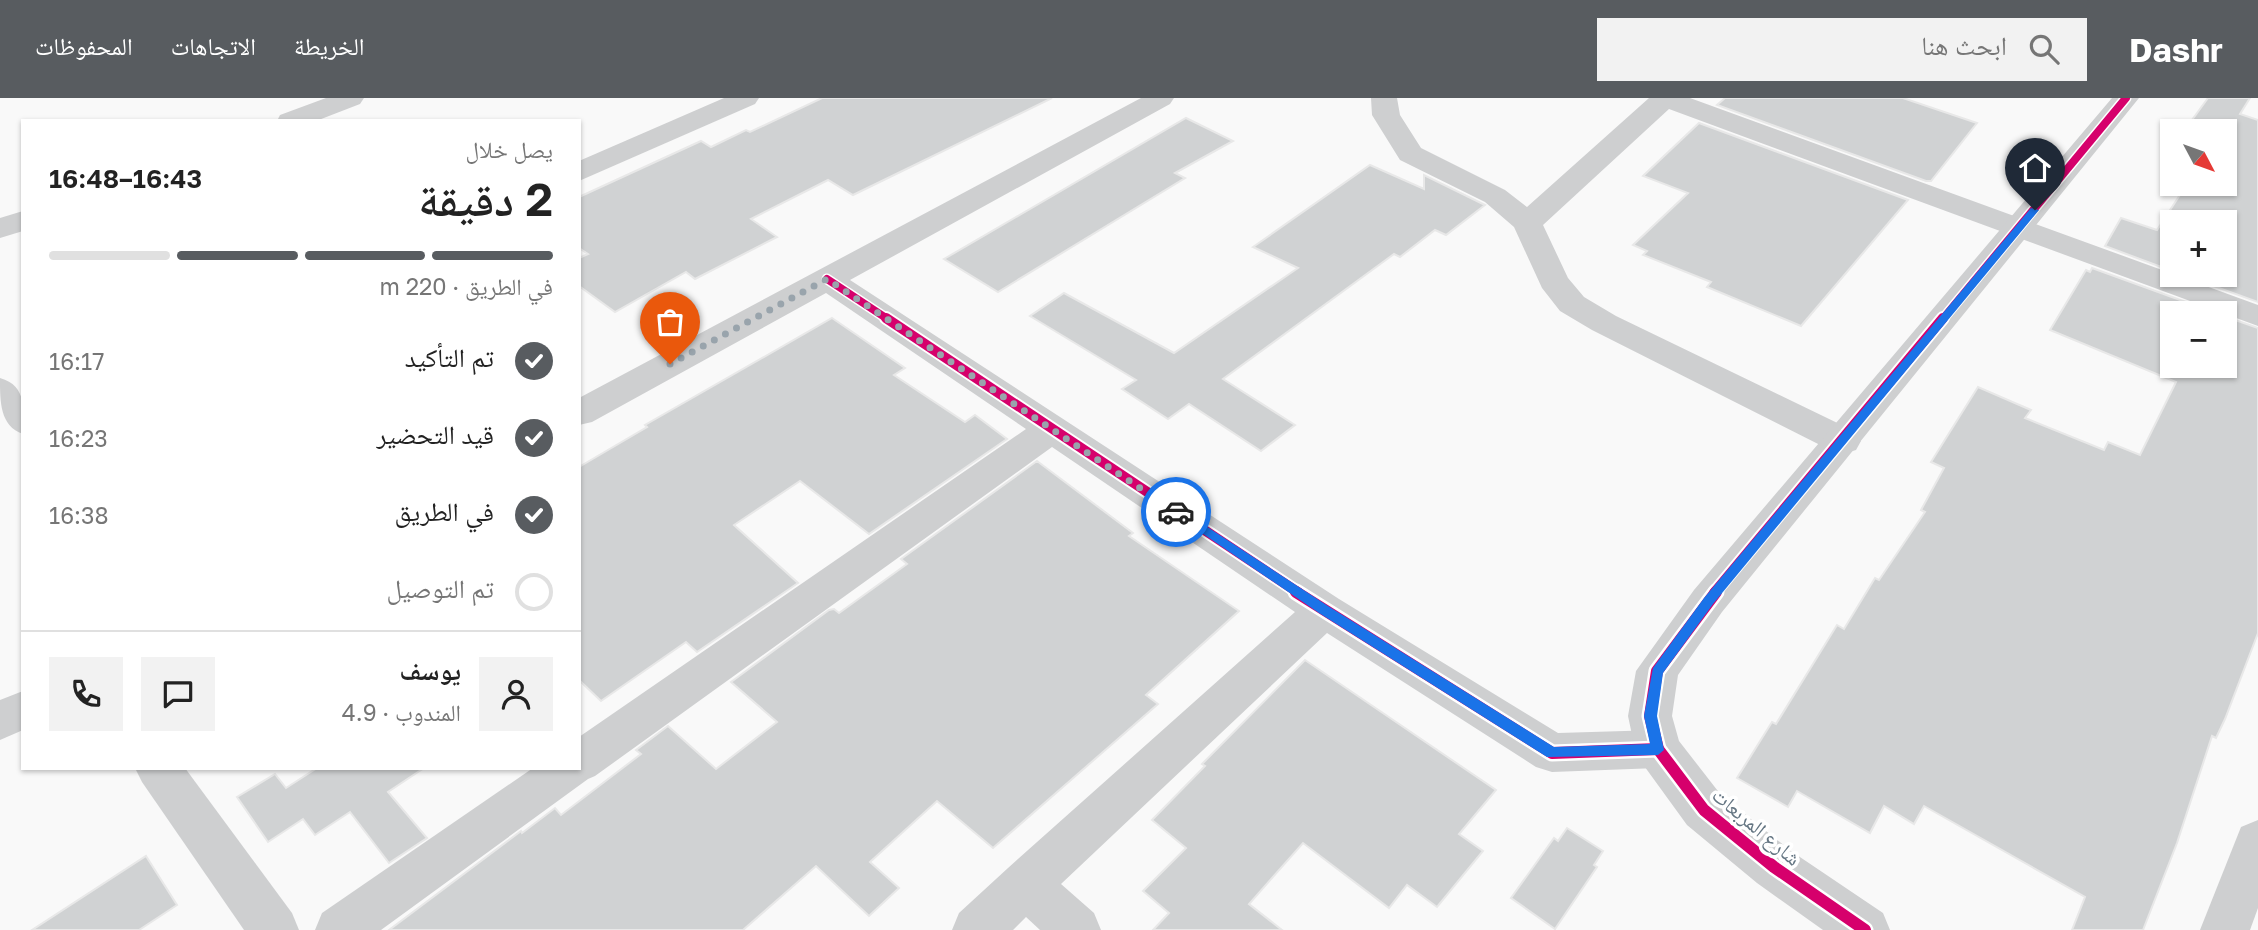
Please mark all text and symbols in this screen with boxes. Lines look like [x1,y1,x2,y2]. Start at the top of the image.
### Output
search box [1597,18,2087,81]
text: ابحث هنا [1921,30,2007,61]
icon: search [2025,30,2063,68]
text: Dashr [2129,30,2223,69]
text: المحفوظات [35,31,133,60]
text: الاتجاهات [171,31,256,60]
text: الخريطة [294,31,365,60]
north arrow [2160,119,2236,196]
map controls [2160,119,2237,378]
text: يصل خلال [466,135,553,163]
pin [2005,138,2065,210]
icon: home [2016,149,2054,187]
text: 16:43–16:48 [49,163,202,194]
text: 2 دقيقة [418,171,553,226]
button: + [2160,210,2237,287]
text: في الطريق · 220 m [380,272,553,300]
pin [640,292,700,364]
button: − [2160,301,2237,378]
icon: bag [651,303,689,341]
text: تم التأكيد [405,342,494,373]
icon: check [515,342,553,380]
text: 16:17 [49,347,104,375]
text: قيد التحضير [376,419,494,450]
icon: check [515,419,553,457]
text: 16:23 [49,424,108,452]
courier [1141,477,1211,547]
icon: car [1157,493,1195,531]
text: في الطريق [395,496,494,527]
icon: check [515,496,553,534]
text: 16:38 [49,501,108,529]
text: تم التوصيل [386,573,494,604]
text: يوسف [400,655,461,686]
button: phone [49,657,123,731]
button: chat [141,657,215,731]
button: person [479,657,553,731]
text: المندوب · 4.9 [342,698,461,726]
street label: شارع المربعات [1707,781,1807,871]

